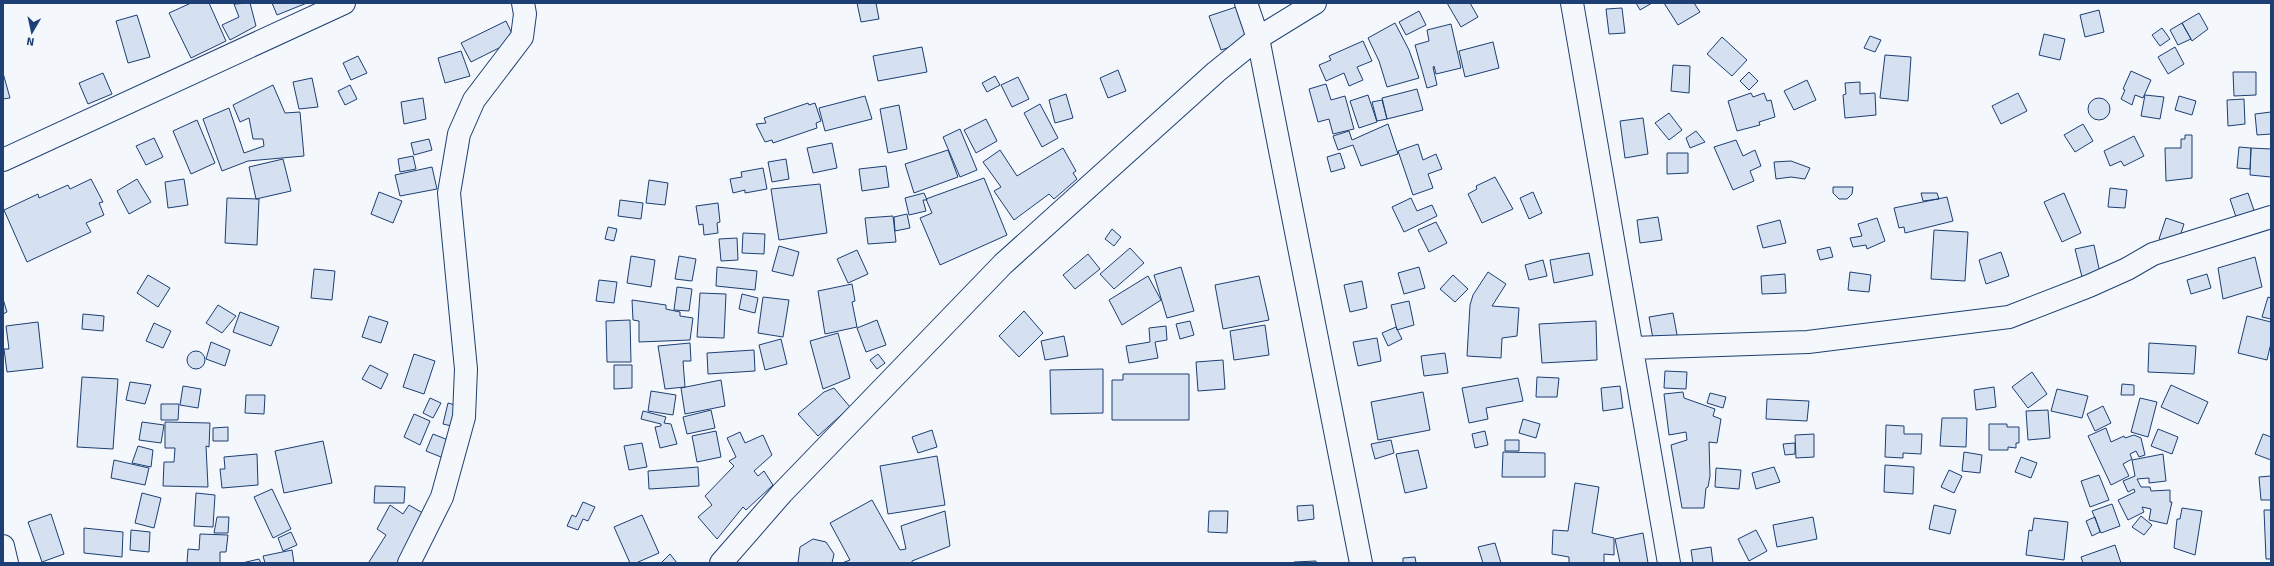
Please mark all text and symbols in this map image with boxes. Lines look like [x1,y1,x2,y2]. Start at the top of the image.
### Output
north arrow [12,12,52,52]
text: N [26,34,35,48]

